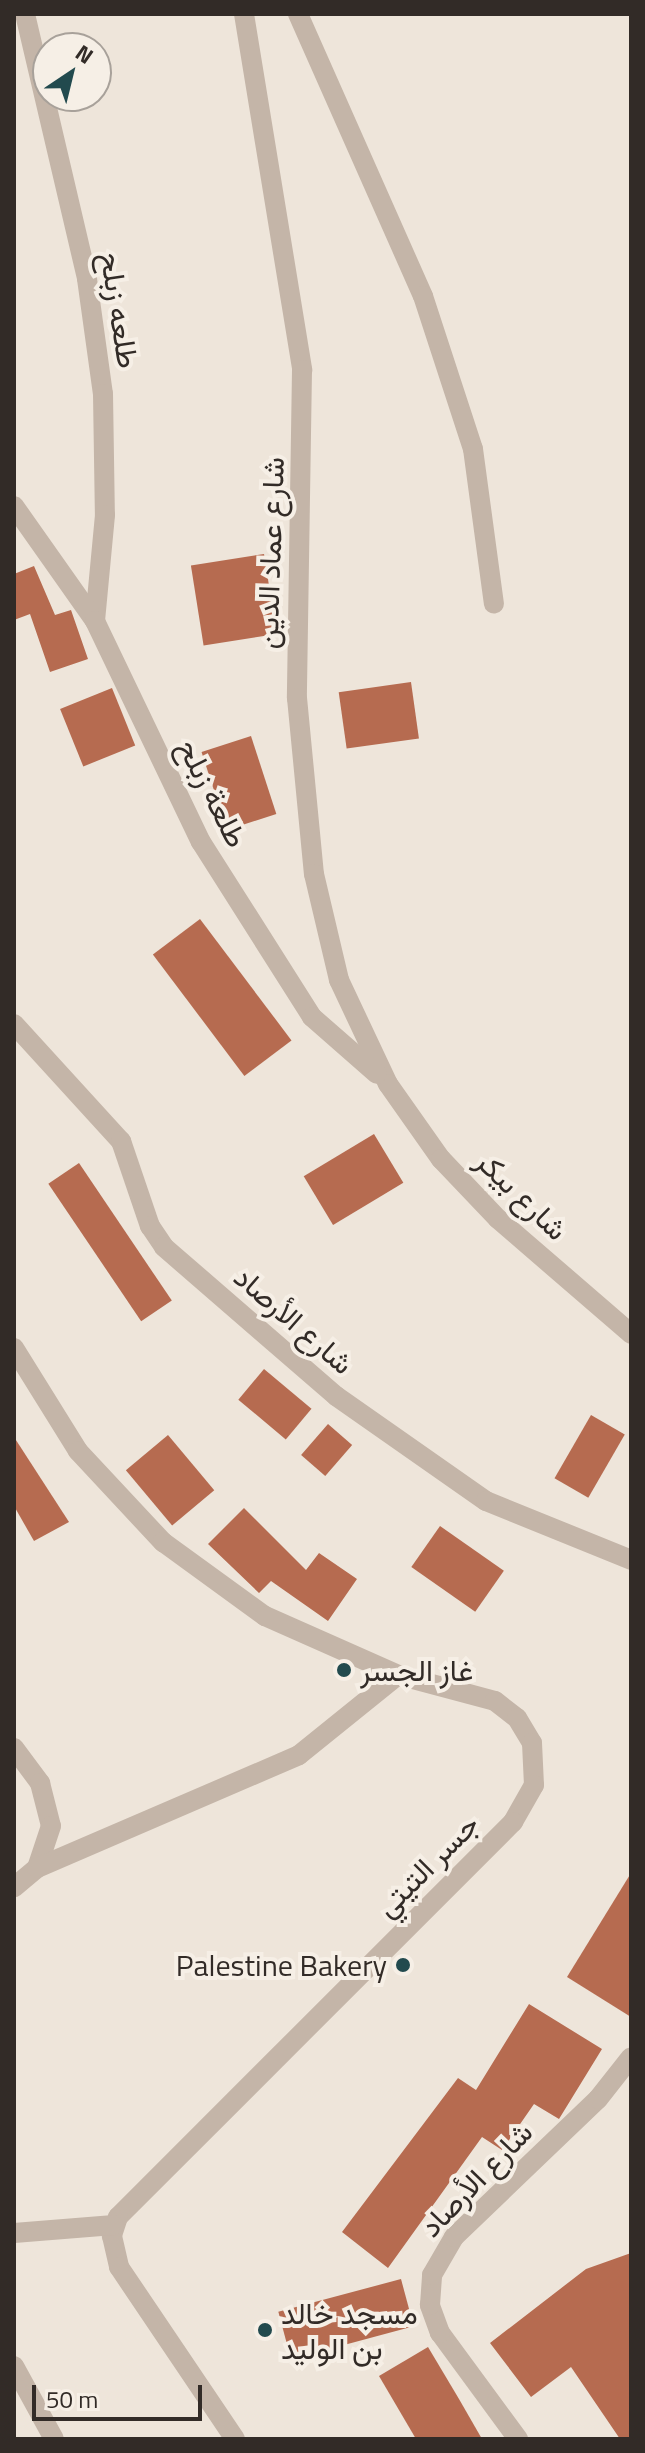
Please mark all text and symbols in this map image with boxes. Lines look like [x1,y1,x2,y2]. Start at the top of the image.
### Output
north arrow [32,32,112,112]
text: N [69,36,101,72]
street label: طلعه زبلح [93,249,147,371]
street label: شارع عماد الدين [249,456,291,650]
street label: طلعة زبلح [170,733,256,853]
street label: شارع بيكر [469,1143,575,1247]
street label: شارع الأرصاد [227,1258,361,1382]
place label: غاز الجسر [360,1652,473,1688]
marker: غاز الجسر [335,1661,353,1679]
street label: جسر التيتي [368,1806,486,1924]
place label: Palestine Bakery [176,1947,387,1983]
marker: Palestine Bakery [394,1956,412,1974]
street label: شارع الأرصاد [412,2114,540,2244]
place label: مسجد خالد بن الوليد [281,2295,418,2366]
marker: مسجد خالد بن الوليد [256,2321,274,2339]
scale bar [36,2369,206,2419]
text: 50 m [46,2381,98,2417]

